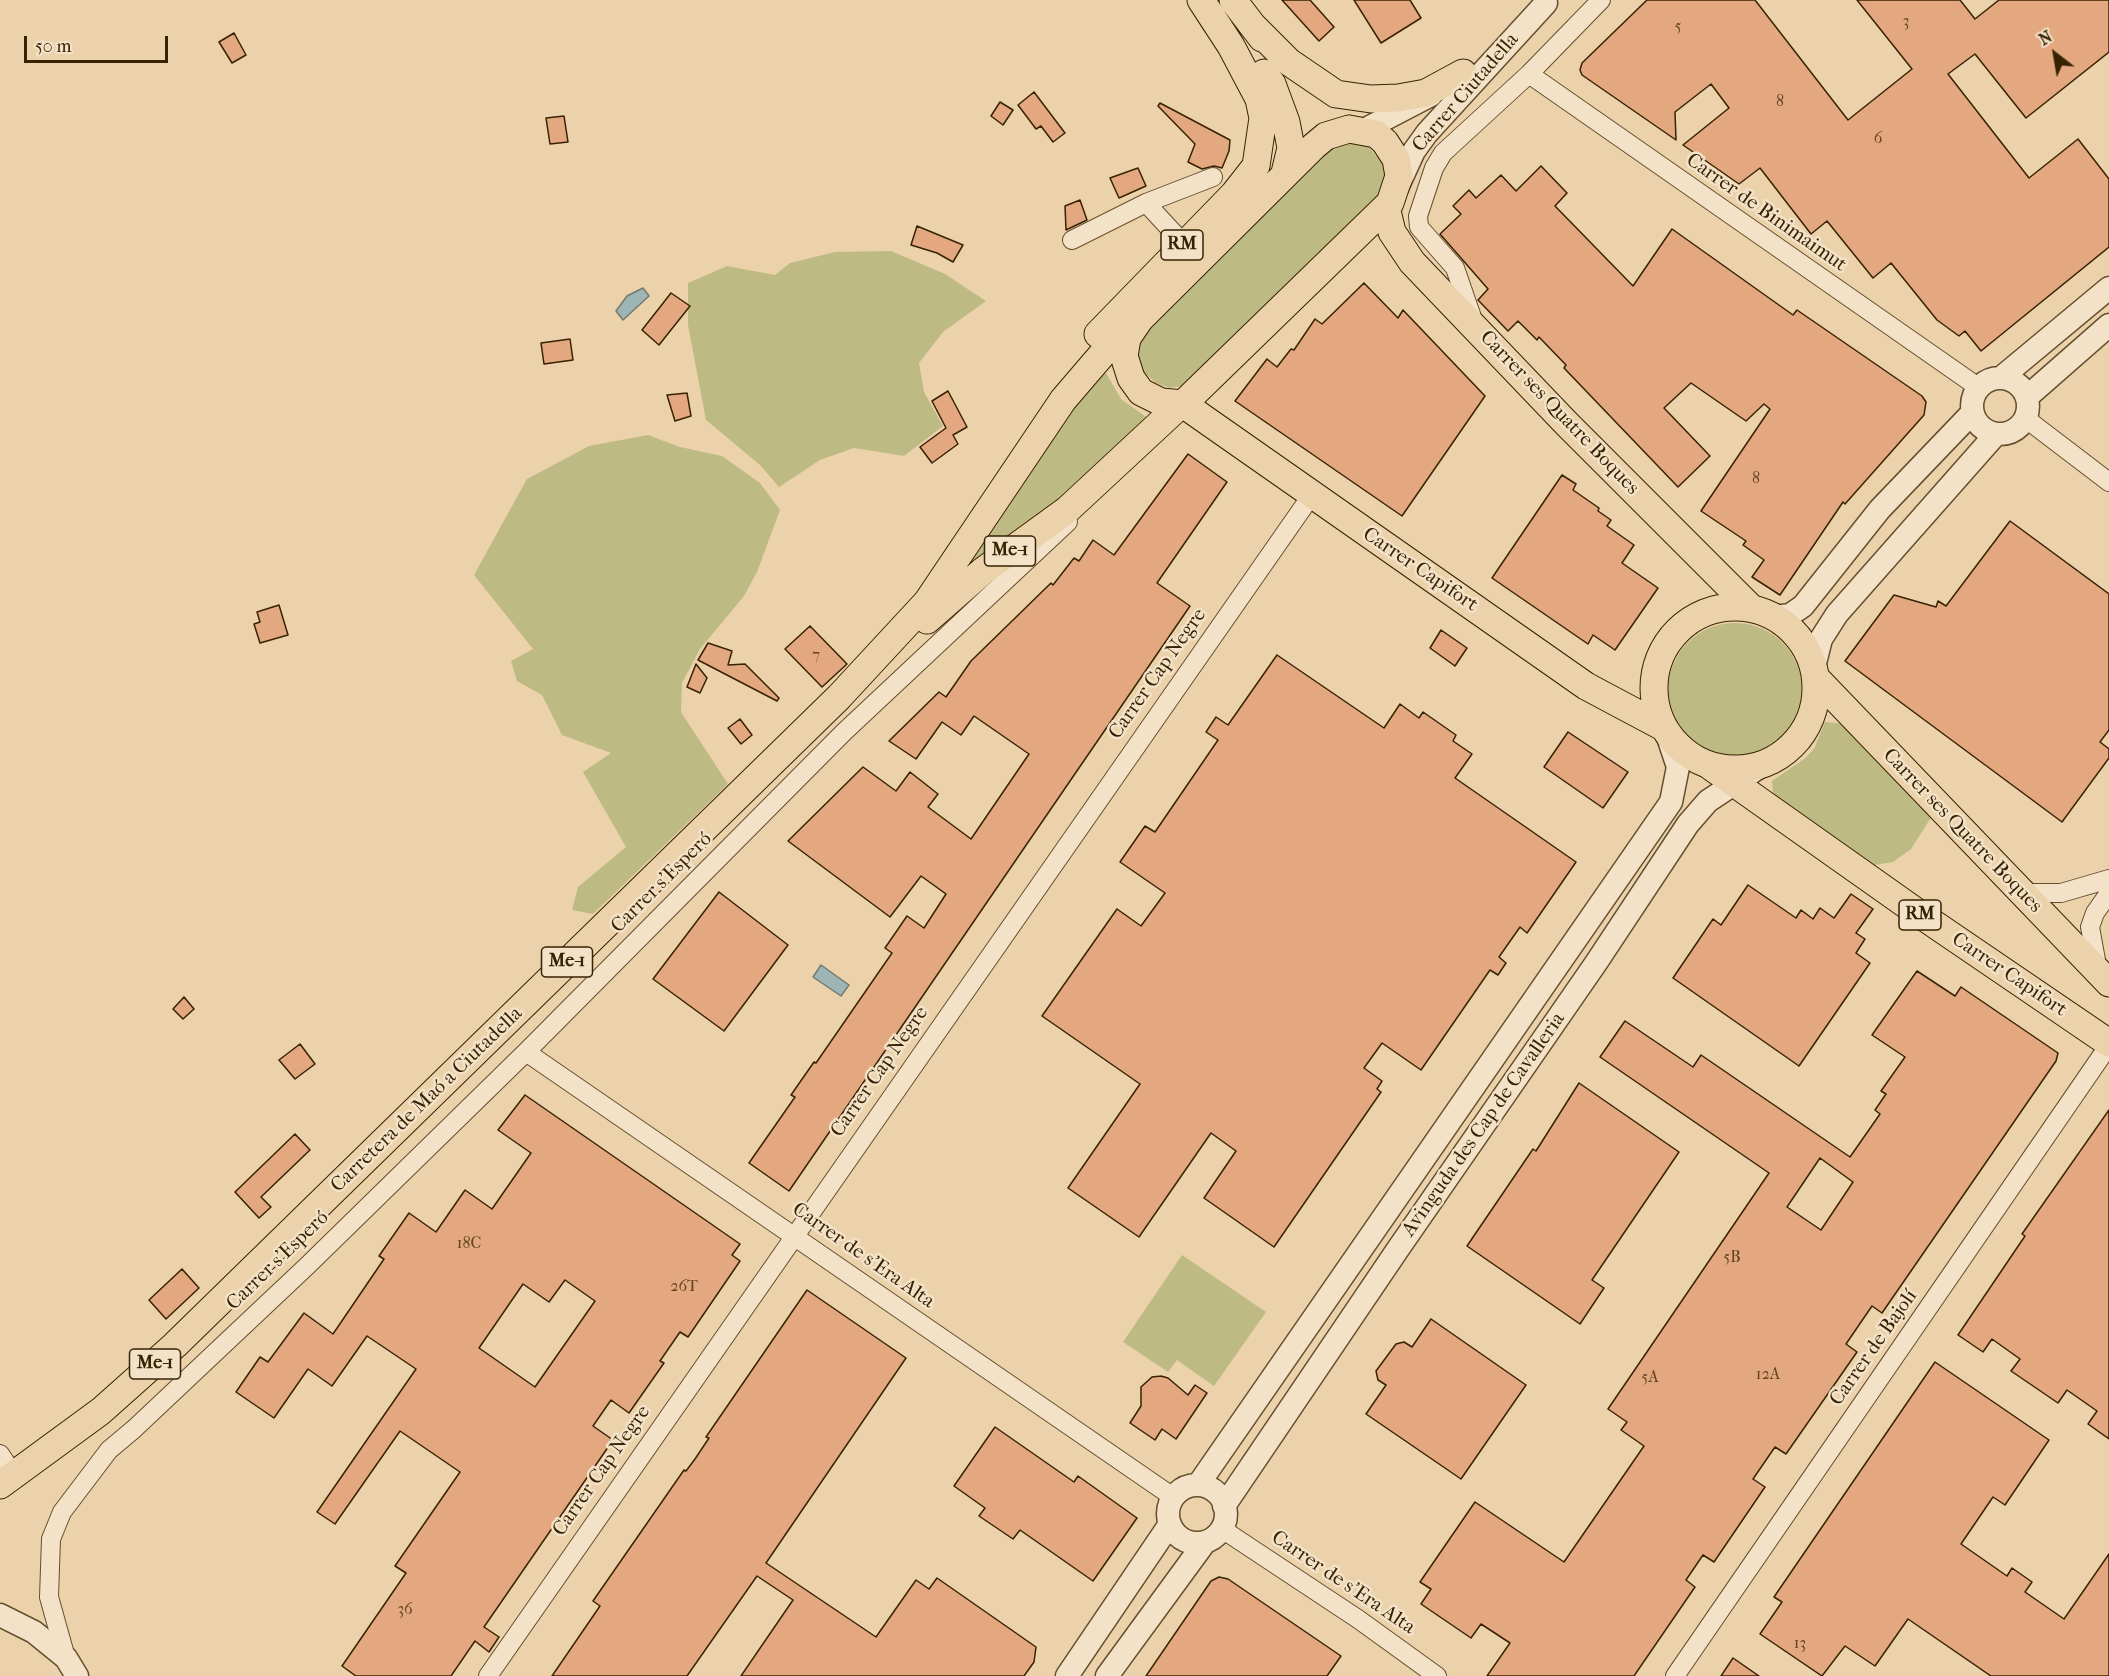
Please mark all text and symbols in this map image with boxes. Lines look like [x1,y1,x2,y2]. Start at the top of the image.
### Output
house number: 3 [1903,12,1909,32]
house number: 5 [1675,17,1681,37]
scale bar [27,24,171,62]
north arrow [2025,24,2085,84]
text: N [2035,27,2056,49]
street label: Carrer Ciutadella [1408,29,1524,157]
text: 50 m [35,36,71,57]
house number: 8 [1776,92,1784,112]
house number: 6 [1874,129,1882,149]
street label: Carrer de Binimaimut [1681,149,1851,277]
road number: RM [1161,230,1203,260]
street label: Carrer ses Quatre Boques [1474,326,1644,500]
house number: 8 [1752,469,1760,489]
street label: Carrer Capifort [1358,523,1482,617]
road number: Me-1 [984,536,1036,566]
street label: Carrer Cap Negre [1104,604,1212,744]
house number: 7 [812,646,820,666]
street label: Carrer ses Quatre Boques [1877,744,2047,918]
street label: Carrer s'Esperó [607,828,717,938]
road number: RM [1899,900,1941,930]
street label: Carrer Capifort [1947,928,2071,1022]
road number: Me-1 [542,947,592,977]
street label: Carretera de Maó a Ciutadella [326,1002,528,1198]
street label: Carrer Cap Negre [826,1002,934,1142]
street label: Avinguda des Cap de Cavalleria [1397,1008,1571,1242]
street label: Carrer de s'Era Alta [787,1198,939,1314]
street label: Carrer s'Esperó [222,1206,334,1316]
house number: 18C [457,1234,481,1254]
house number: 5B [1723,1248,1741,1268]
house number: 26T [670,1277,698,1297]
street label: Carrer de Bajolí [1825,1285,1923,1411]
road number: Me-1 [130,1349,180,1379]
house number: 12A [1756,1365,1780,1385]
house number: 5A [1641,1368,1659,1388]
street label: Carrer Cap Negre [548,1401,656,1541]
street label: Carrer de s'Era Alta [1267,1526,1419,1640]
house number: 36 [397,1600,413,1620]
house number: 13 [1794,1634,1806,1654]

